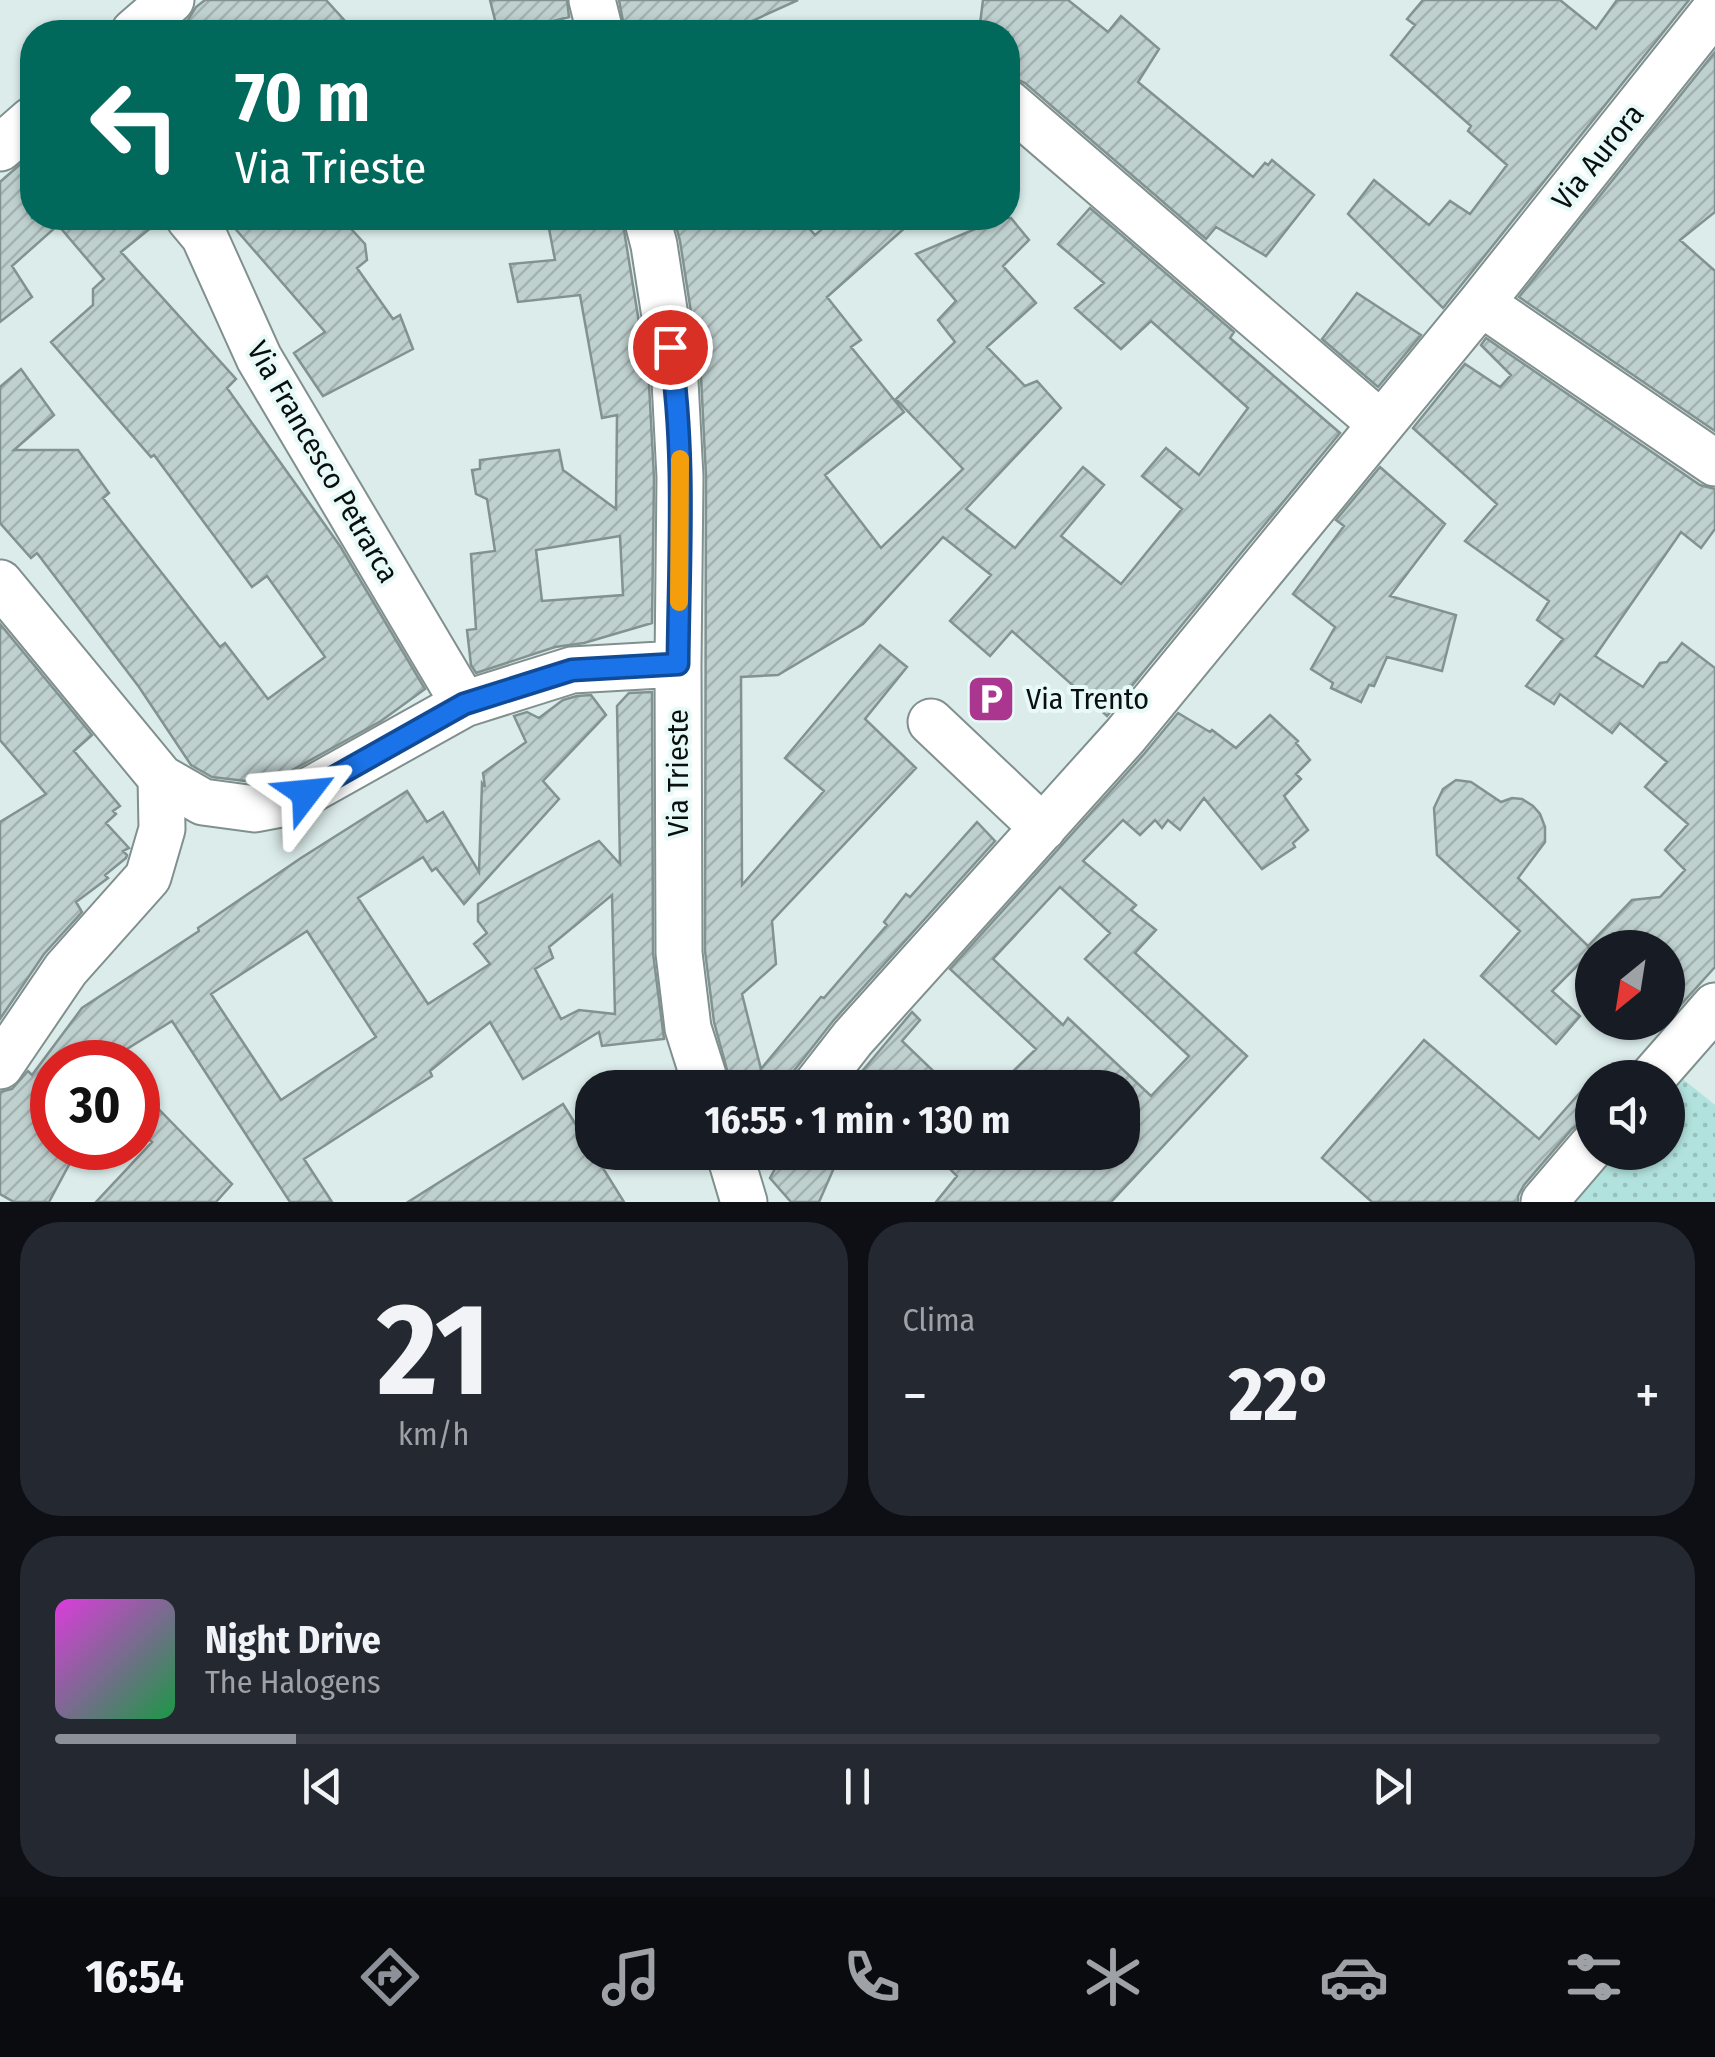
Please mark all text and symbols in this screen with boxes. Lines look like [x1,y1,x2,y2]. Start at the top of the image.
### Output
text: 70 m [235,56,370,140]
icon: left [70,60,200,190]
street label: Via Aurora [1544,97,1652,217]
text: Via Trieste [235,141,426,195]
pin [628,305,713,390]
icon: arrive [643,320,698,375]
street label: Via Francesco Petrarca [239,335,407,589]
parking icon: Via Trento [965,673,1017,725]
place label: Via Trento [1026,681,1149,717]
street label: Via Trieste [660,709,696,837]
position arrow [254,741,358,845]
north arrow [1575,930,1685,1040]
map controls [1575,930,1685,1170]
speed limit sign: 30 [30,1040,160,1170]
button: sound [1575,1060,1685,1170]
text: 16:55 · 1 min · 130 m [705,1097,1010,1143]
text: 21 [377,1272,490,1428]
text: Clima [903,1301,975,1339]
text: 22° [1229,1350,1333,1440]
text: − [903,1363,927,1429]
text: + [1635,1363,1660,1429]
text: km/h [398,1415,469,1453]
text: Night Drive [205,1617,381,1663]
text: The Halogens [205,1663,381,1701]
icon: previous [295,1759,350,1814]
icon: pause [830,1759,885,1814]
icon: next [1365,1759,1420,1814]
icon: directions [355,1942,425,2012]
icon: music [596,1942,666,2012]
icon: phone [837,1942,907,2012]
icon: climate [1078,1942,1148,2012]
icon: car [1319,1942,1389,2012]
icon: filters [1559,1942,1629,2012]
text: 16:54 [85,1950,184,2004]

